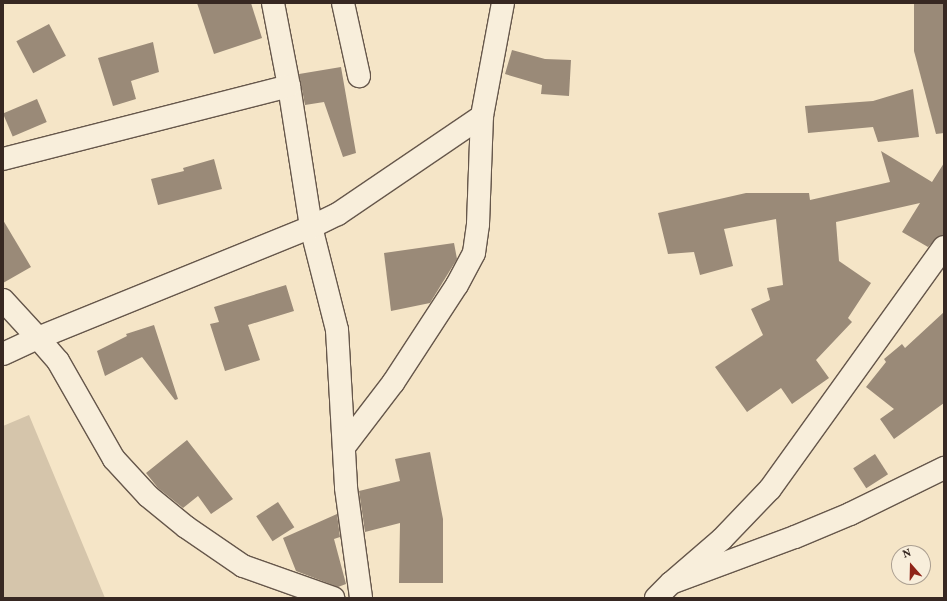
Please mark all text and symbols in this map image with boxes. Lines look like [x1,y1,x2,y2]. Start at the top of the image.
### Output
north arrow [891,545,931,585]
text: N [901,546,913,563]

